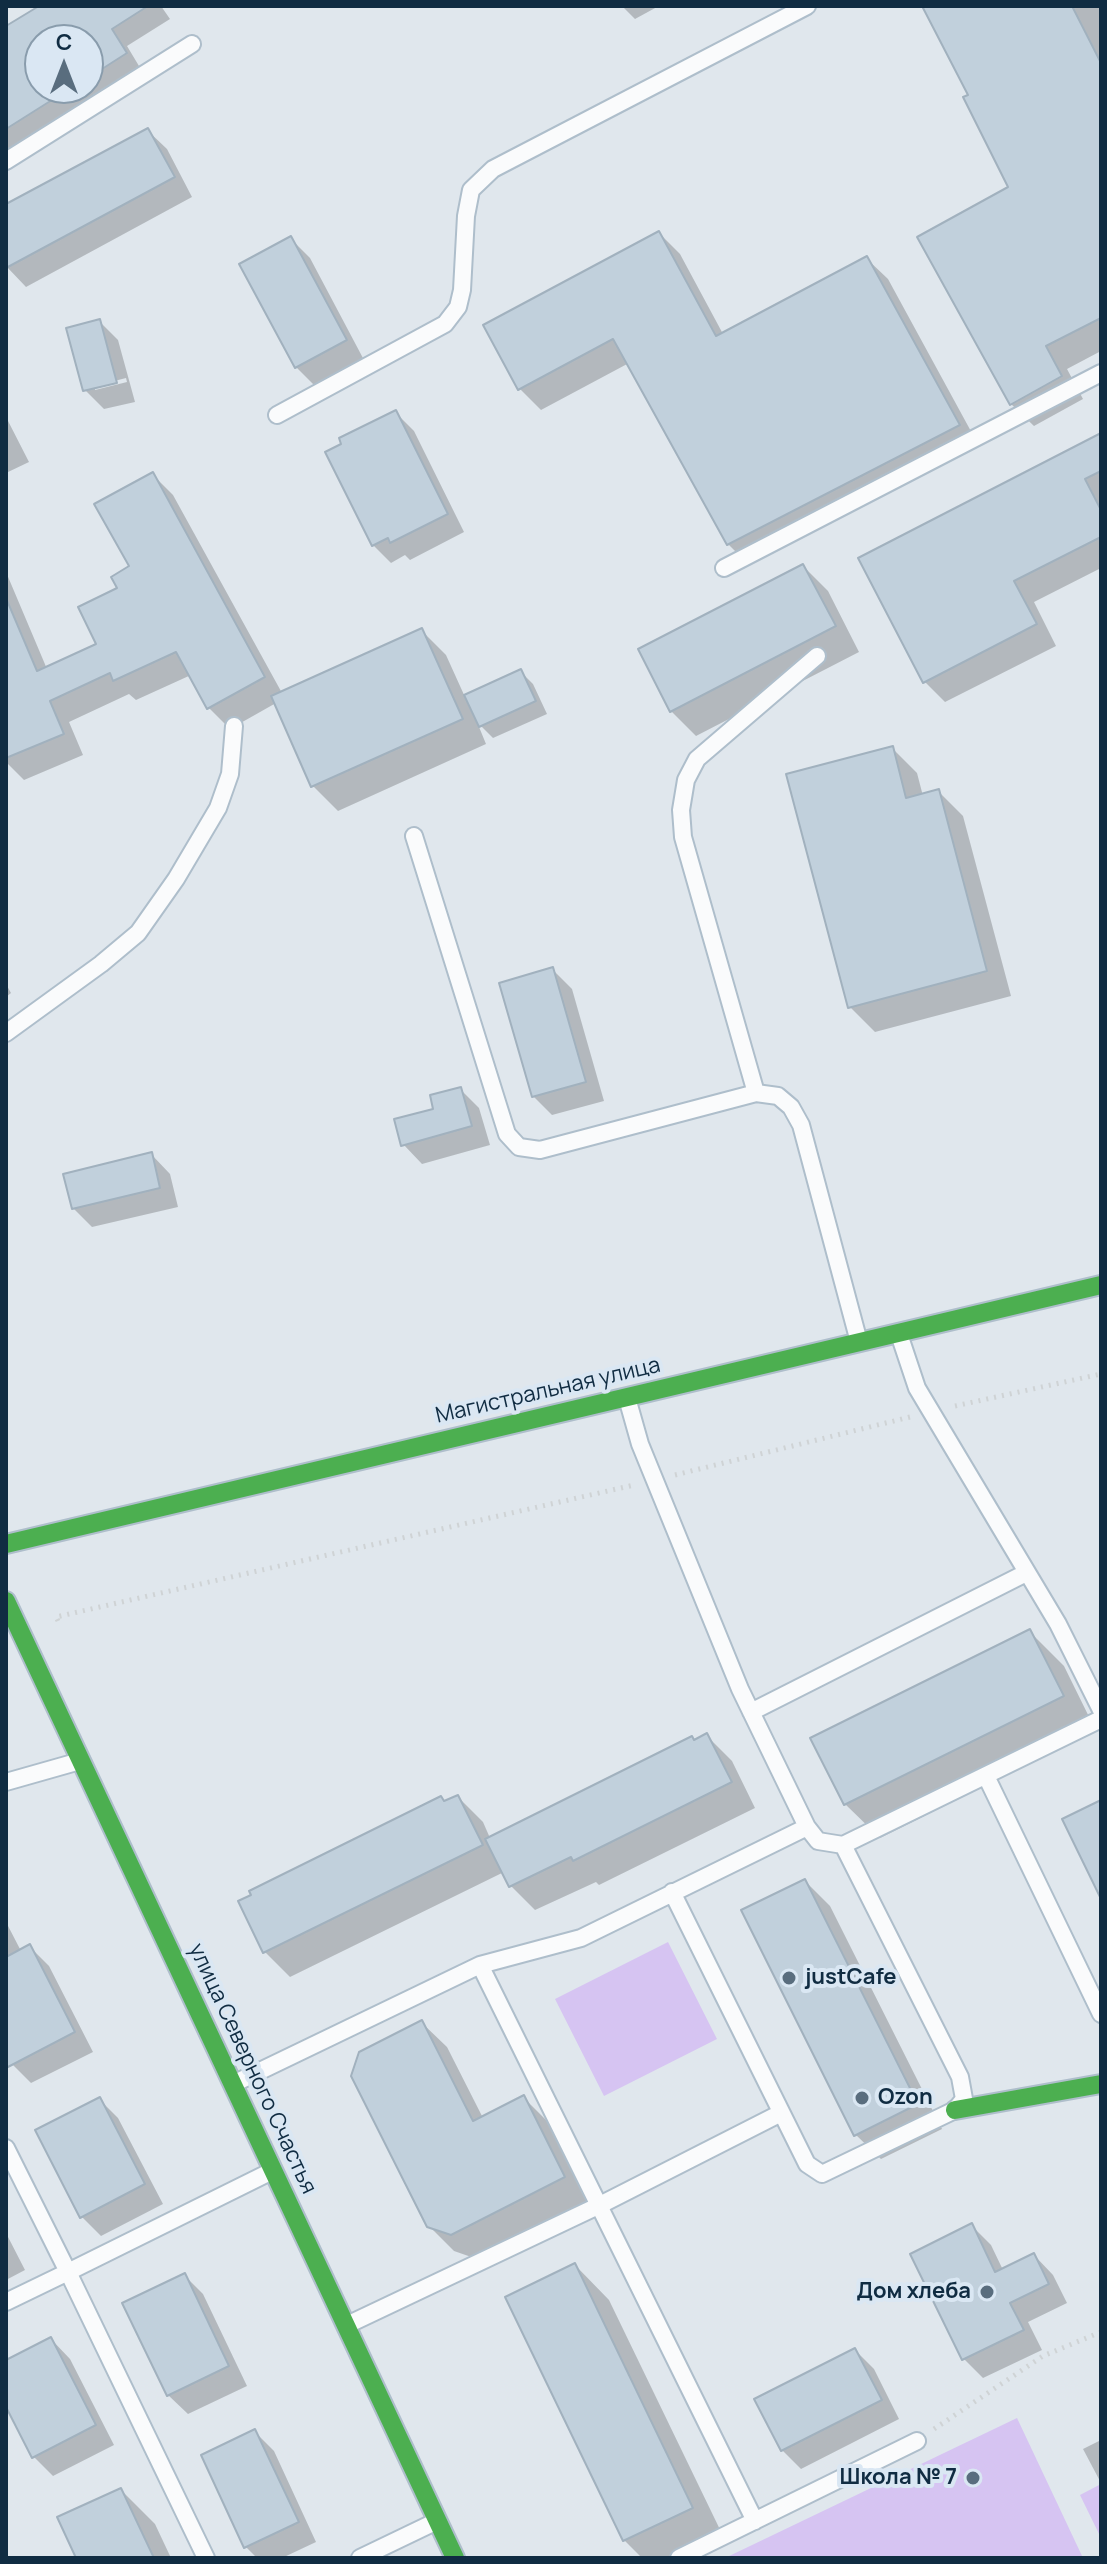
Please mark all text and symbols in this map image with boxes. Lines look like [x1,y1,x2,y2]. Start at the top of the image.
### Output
north arrow [24,24,104,104]
text: С [56,27,72,57]
street label: Магистральная улица [433,1352,663,1430]
street label: улица Северного Счастья [182,1940,322,2198]
place label: justCafe [805,1965,897,1991]
marker: justCafe [780,1969,798,1987]
place label: Ozon [878,2085,933,2111]
marker: Ozon [853,2089,871,2107]
place label: Дом хлеба [856,2279,971,2305]
marker: Дом хлеба [978,2283,996,2301]
place label: Школа № 7 [840,2465,957,2491]
marker: Школа № 7 [964,2469,982,2487]

